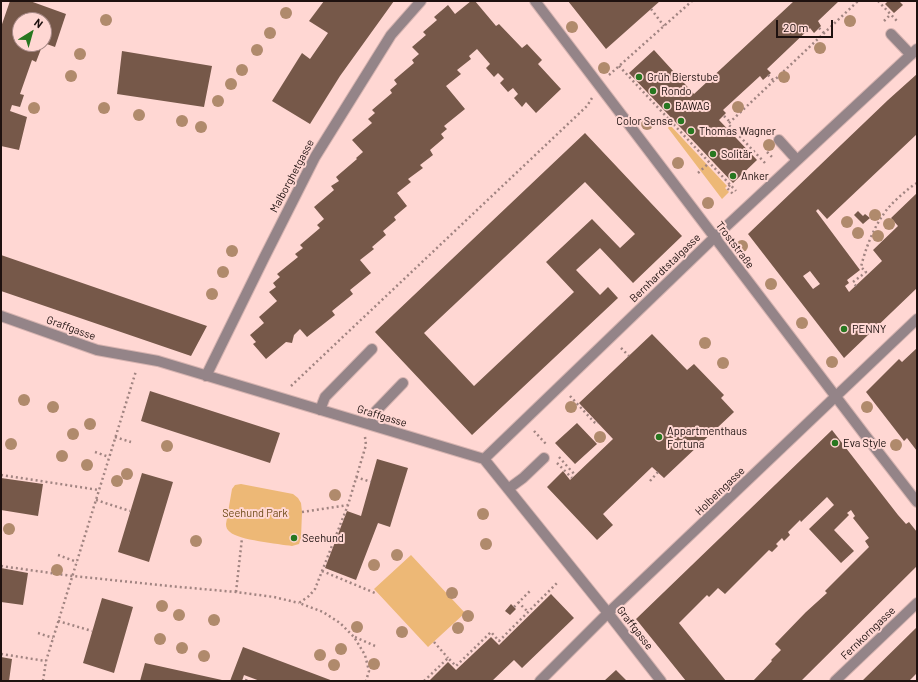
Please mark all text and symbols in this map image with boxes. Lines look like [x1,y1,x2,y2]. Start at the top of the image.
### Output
north arrow [12,12,52,52]
scale bar [778,12,835,38]
text: N [32,15,46,30]
text: 20 m [783,20,809,34]
place label: Grüh Bierstube [647,70,718,84]
marker: Grüh Bierstube [634,72,644,82]
place label: Rondo [661,84,692,98]
marker: Rondo [648,86,658,96]
place label: BAWAG [675,99,710,113]
marker: BAWAG [662,101,672,111]
place label: Color Sense [616,114,673,128]
marker: Color Sense [676,116,686,126]
place label: Thomas Wagner [699,124,776,138]
marker: Thomas Wagner [686,126,696,136]
street label: Malborghetgasse [267,137,317,215]
place label: Solitär [721,147,752,161]
marker: Solitär [708,149,718,159]
place label: Anker [741,169,769,183]
marker: Anker [728,171,738,181]
street label: Troststraße [713,219,757,271]
street label: Bernhardtstalgasse [627,231,703,305]
street label: Graffgasse [45,313,97,343]
place label: PENNY [852,322,886,336]
marker: PENNY [839,324,849,334]
street label: Graffgasse [355,402,409,430]
place label: Appartmenthaus Fortuna [667,424,747,450]
marker: Appartmenthaus Fortuna [654,432,664,442]
place label: Eva Style [843,436,886,450]
marker: Eva Style [830,438,840,448]
street label: Holbeingasse [692,464,748,518]
park label: Seehund Park [222,506,288,520]
place label: Seehund [302,531,344,545]
marker: Seehund [289,533,299,543]
street label: Graffgasse [614,604,656,652]
street label: Fernkorngasse [838,604,898,662]

